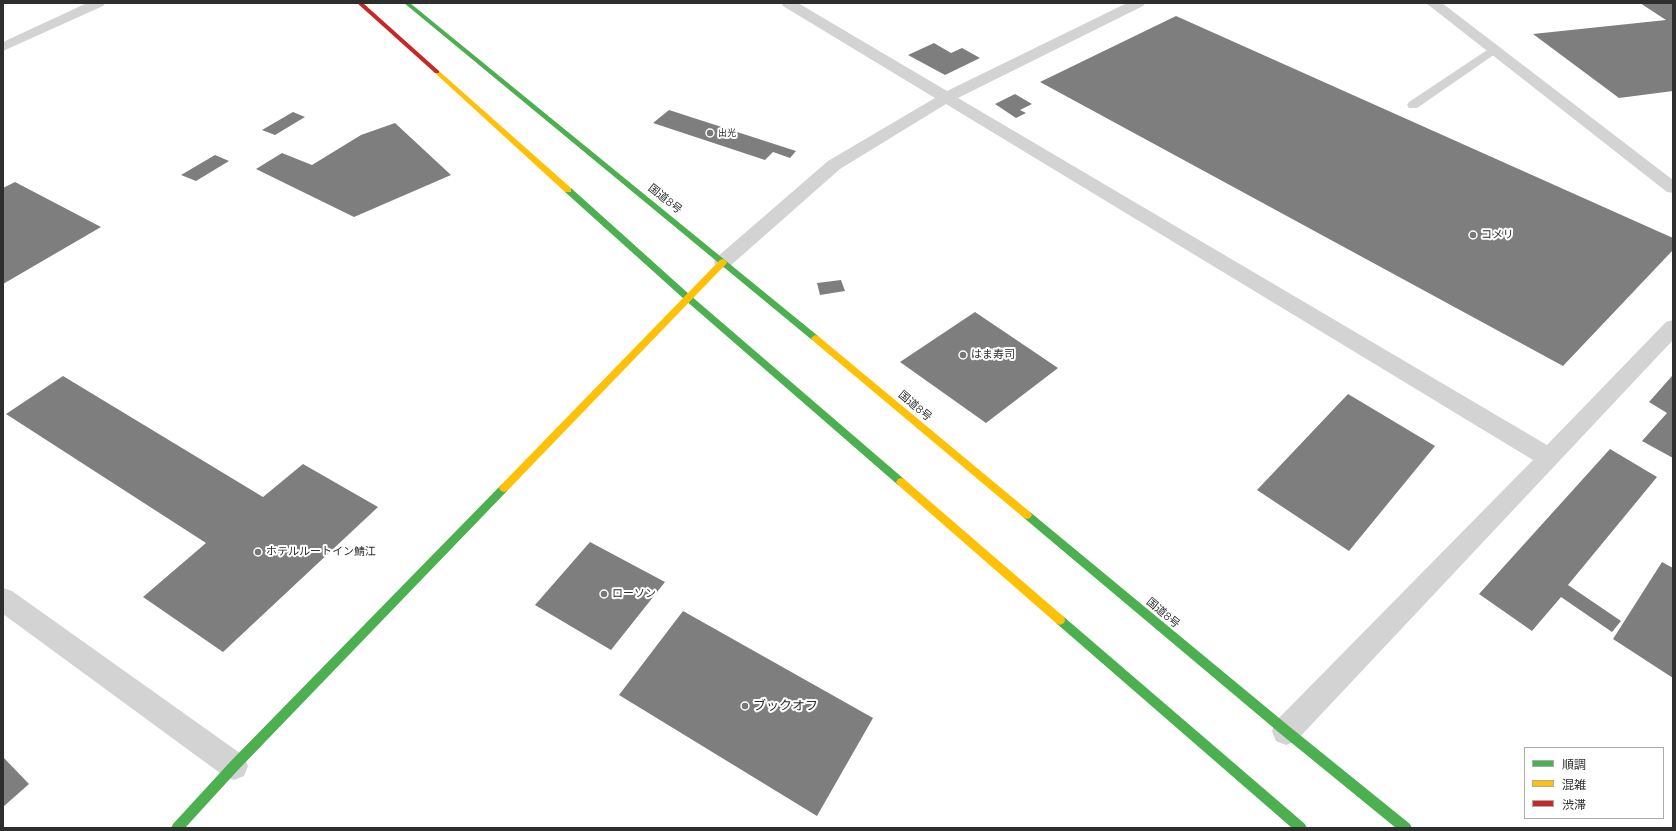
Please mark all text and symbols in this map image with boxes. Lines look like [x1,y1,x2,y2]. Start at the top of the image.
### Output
marker: 出光 [705,128,715,138]
place label: 出光 [718,128,736,138]
street label: 国道8号 [645,181,685,217]
place label: コメリ [1481,228,1514,242]
marker: コメリ [1468,230,1478,240]
place label: はま寿司 [971,348,1015,362]
marker: はま寿司 [958,350,968,360]
street label: 国道8号 [896,388,934,424]
place label: ホテルルートイン鯖江 [266,545,376,559]
marker: ホテルルートイン鯖江 [253,547,263,557]
place label: ローソン [612,587,656,601]
marker: ローソン [599,589,609,599]
street label: 国道8号 [1144,595,1182,631]
place label: ブックオフ [753,698,818,714]
marker: ブックオフ [740,701,750,711]
legend [1524,747,1664,819]
text: 順調 [1562,758,1586,772]
text: 混雑 [1562,778,1586,792]
text: 渋滞 [1562,798,1586,812]

